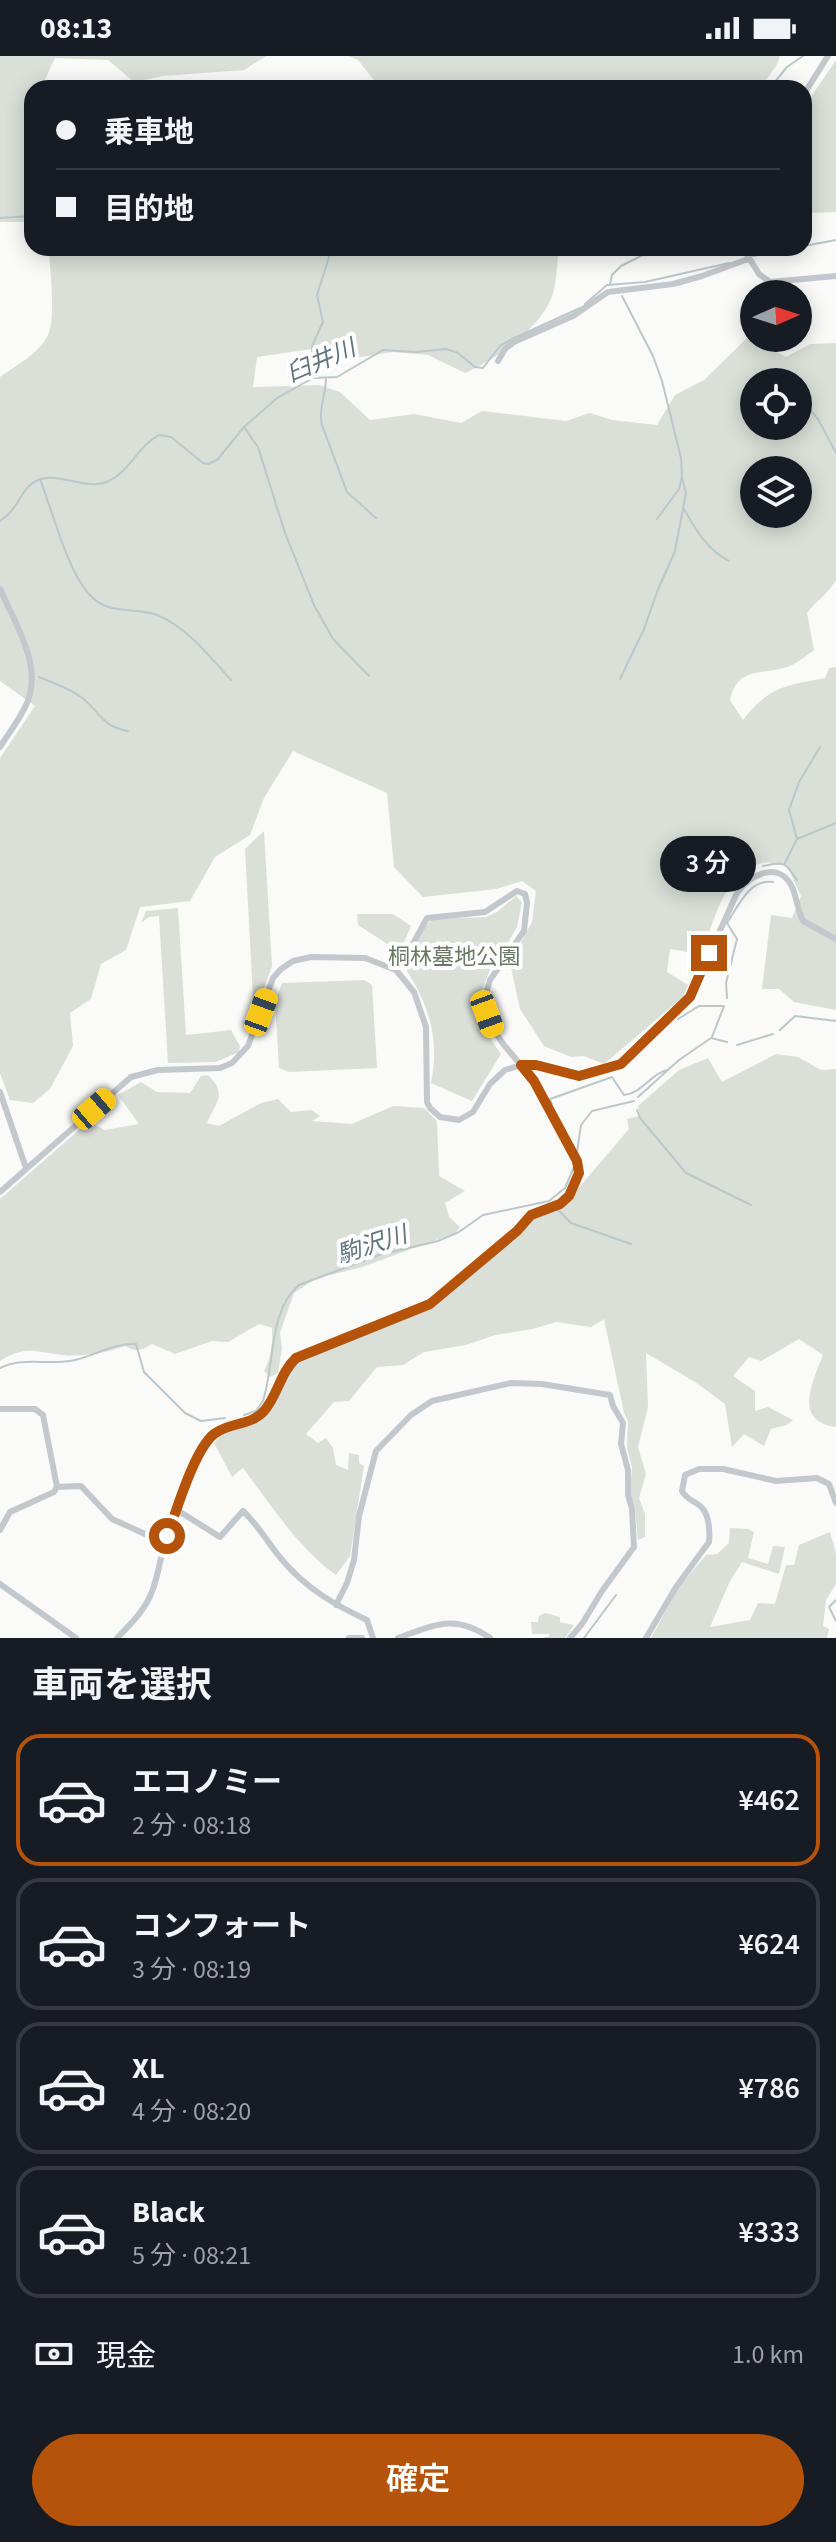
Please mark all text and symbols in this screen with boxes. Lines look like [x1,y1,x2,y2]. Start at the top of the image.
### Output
text: 08:13 [40,7,112,50]
text: 乗車地 [104,111,194,154]
text: 目的地 [104,188,194,231]
north arrow [740,280,812,352]
map controls [740,280,812,528]
water label: 臼井川 [281,330,364,391]
button: locate [740,368,812,440]
button: layers [740,456,812,528]
callout: 3 分 [661,837,757,893]
text: 3 分 [686,845,730,882]
route end [691,935,727,971]
park label: 桐林墓地公園 [388,941,520,973]
car [242,985,280,1039]
car [468,987,506,1041]
car [68,1084,120,1134]
water label: 駒沢川 [332,1216,414,1273]
route start [149,1518,185,1554]
text: 車両を選択 [32,1660,212,1711]
text: エコノミー [132,1761,282,1804]
icon: car [36,1764,108,1836]
text: ¥462 [738,1779,800,1822]
text: 2 分 · 08:18 [132,1807,251,1844]
text: コンフォート [132,1905,311,1948]
icon: car [36,1908,108,1980]
text: ¥624 [738,1923,800,1966]
text: 3 分 · 08:19 [132,1951,251,1988]
text: XL [132,2047,165,2090]
icon: car [36,2052,108,2124]
text: ¥786 [738,2067,800,2110]
text: 4 分 · 08:20 [132,2093,251,2130]
text: Black [132,2191,205,2234]
icon: car [36,2196,108,2268]
text: ¥333 [738,2211,800,2254]
text: 5 分 · 08:21 [132,2237,251,2274]
icon: cash [32,2332,76,2376]
text: 現金 [96,2335,156,2378]
text: 1.0 km [732,2336,804,2373]
button: 確定 [32,2434,804,2526]

